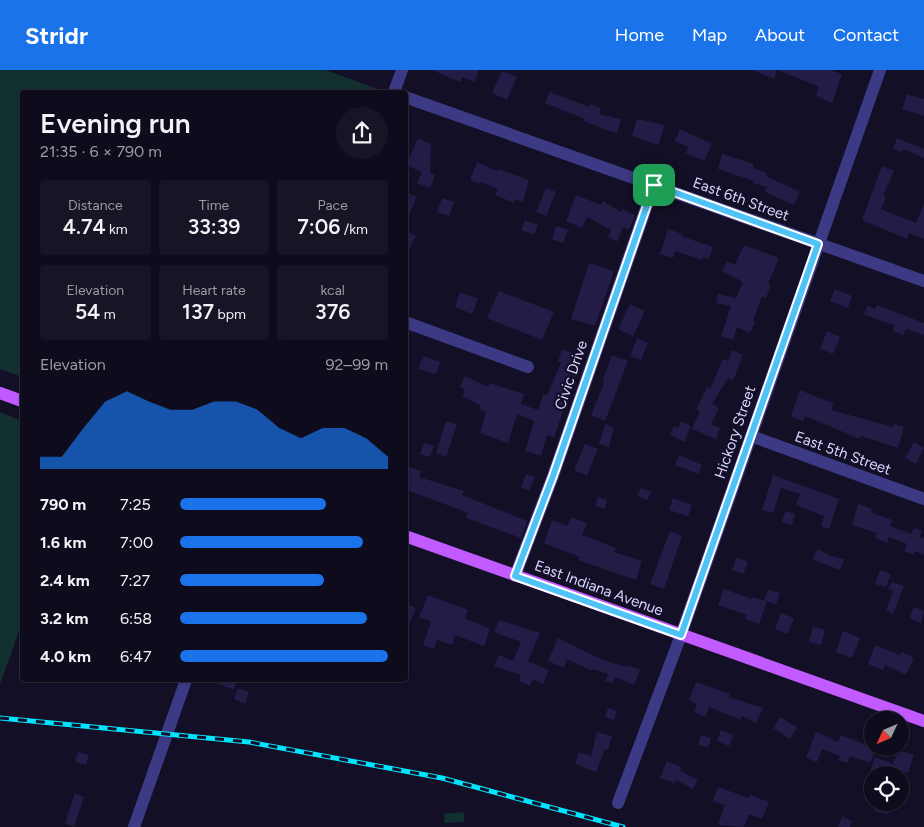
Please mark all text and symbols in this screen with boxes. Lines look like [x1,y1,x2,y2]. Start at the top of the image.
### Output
text: Stridr [25,21,88,50]
text: Home [615,24,664,46]
text: Map [692,24,727,46]
text: About [755,24,805,46]
text: Contact [833,24,899,46]
text: Evening run [40,106,191,140]
button: share [336,107,388,159]
text: 21:35 · 6 × 790 m [40,142,162,161]
pin [633,164,675,206]
icon: arrive [640,171,668,199]
street label: East 6th Street [690,173,792,225]
text: Distance [68,197,123,214]
text: Time [199,197,229,214]
text: Pace [317,197,348,214]
text: 4.74 [63,214,106,239]
text: 33:39 [188,214,240,239]
text: 7:06 [297,214,340,239]
text: km [106,221,128,238]
text: /km [340,221,368,238]
text: Elevation [67,282,124,299]
text: Heart rate [182,282,246,299]
text: kcal [320,282,345,299]
text: 54 [75,299,100,324]
text: 137 [182,299,214,324]
text: 376 [315,299,350,324]
text: m [100,306,116,323]
text: bpm [214,306,246,323]
street label: Civic Drive [551,338,591,412]
text: Elevation [40,355,106,374]
text: 92–99 m [326,355,388,374]
street label: Hickory Street [711,383,759,481]
street label: East 5th Street [792,427,894,479]
text: 790 m [40,495,86,514]
text: 7:25 [120,495,151,514]
text: 1.6 km [40,533,86,552]
text: 7:00 [120,533,153,552]
street label: East Indiana Avenue [532,556,666,620]
text: 2.4 km [40,571,90,590]
text: 7:27 [120,571,150,590]
text: 3.2 km [40,609,89,628]
text: 6:58 [120,609,152,628]
text: 4.0 km [40,647,91,666]
text: 6:47 [120,647,152,666]
north arrow [864,711,909,756]
map controls [864,711,909,811]
button: locate [864,766,909,811]

